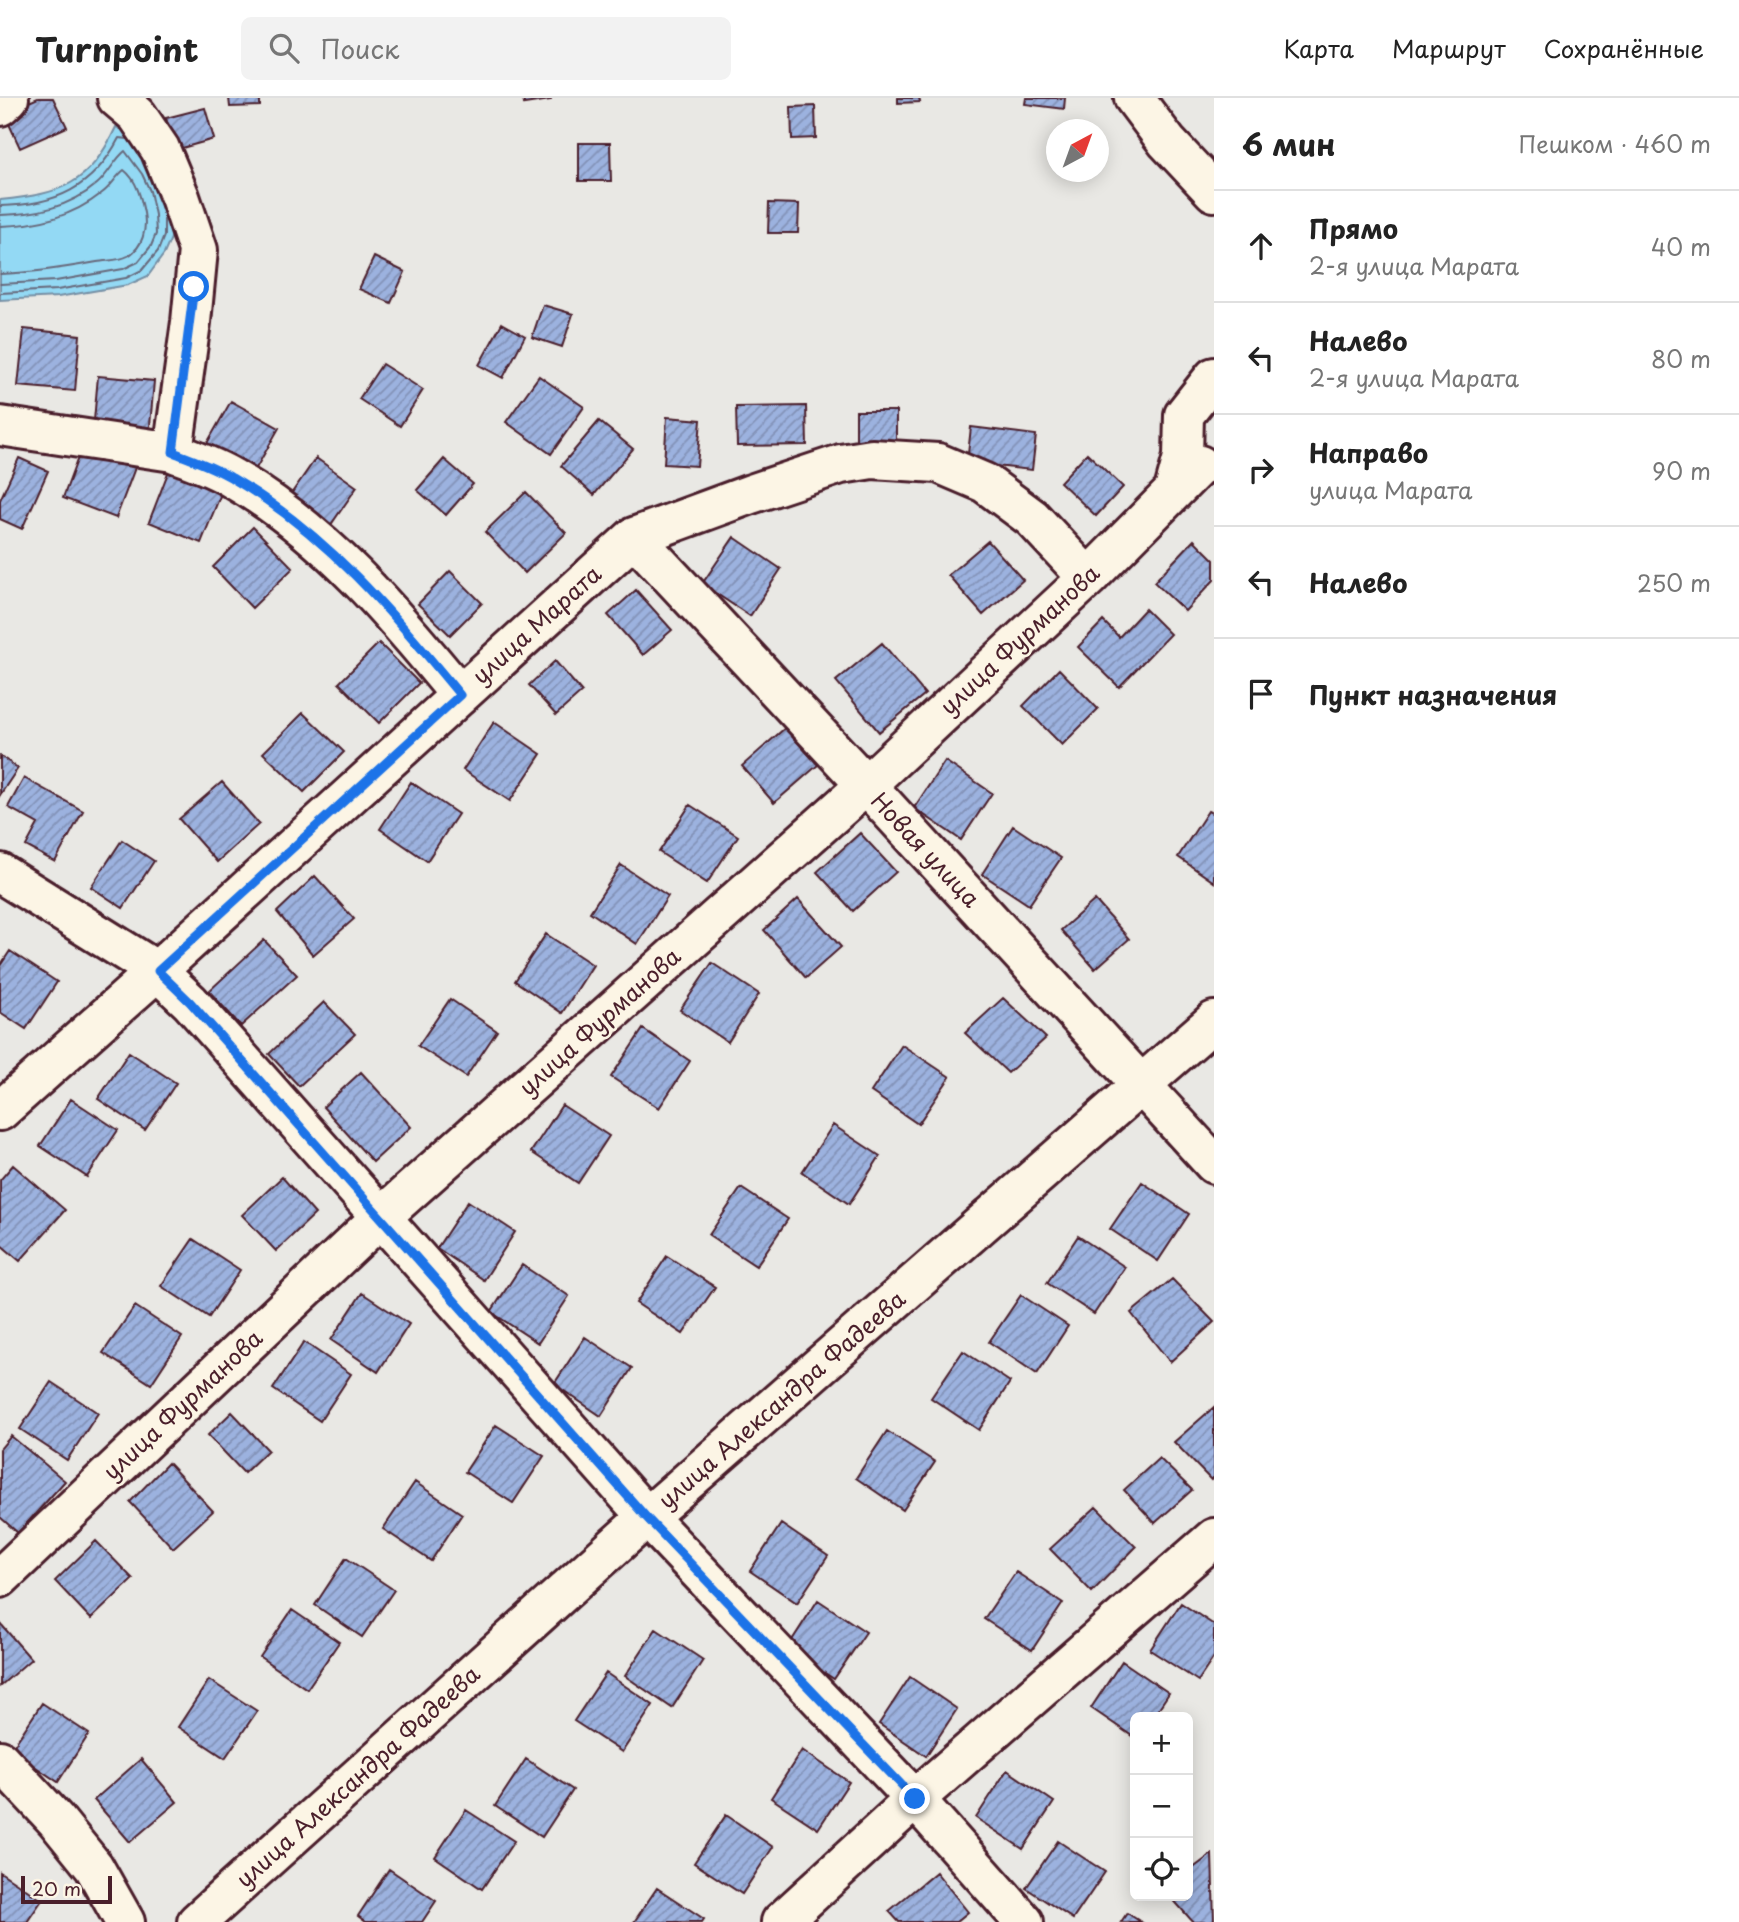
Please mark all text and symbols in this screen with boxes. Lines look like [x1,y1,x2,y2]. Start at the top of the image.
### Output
search box [241,17,731,80]
text: Turnpoint [35,23,199,73]
icon: search [265,29,303,67]
text: Поиск [321,29,399,68]
text: Карта [1283,30,1354,66]
text: Маршрут [1392,30,1506,66]
text: Сохранённые [1544,30,1704,66]
north arrow [1046,119,1109,182]
text: 6 мин [1242,121,1336,166]
text: Пешком · 460 m [1519,126,1711,161]
text: Прямо [1309,209,1398,248]
icon: ahead [1242,227,1280,265]
text: 40 m [1651,229,1711,264]
text: 2-я улица Марата [1309,248,1519,283]
route start [178,271,209,302]
text: Налево [1309,321,1407,360]
icon: left [1242,339,1280,377]
text: 80 m [1651,341,1711,376]
text: 2-я улица Марата [1309,360,1519,395]
text: Направо [1309,433,1428,472]
icon: right [1242,451,1280,489]
text: 90 m [1652,453,1711,488]
text: улица Марата [1309,472,1472,507]
street label: улица Фурманова [931,555,1107,722]
street label: улица Марата [464,556,609,692]
icon: left [1242,563,1280,601]
text: Налево [1309,563,1407,602]
text: 250 m [1637,565,1711,600]
icon: arrive [1242,675,1280,713]
text: Пункт назначения [1309,675,1557,714]
street label: Новая улица [863,784,989,915]
street label: улица Фурманова [510,938,688,1103]
street label: улица Александра Фадеева [650,1281,913,1516]
street label: улица Фурманова [94,1320,270,1487]
street label: улица Александра Фадеева [227,1656,487,1895]
map controls [1130,1712,1193,1901]
button: + [1130,1712,1193,1775]
button: − [1130,1775,1193,1838]
route end [899,1783,930,1814]
button: locate [1130,1838,1193,1901]
scale bar [21,1873,112,1905]
text: 20 m [32,1874,81,1902]

